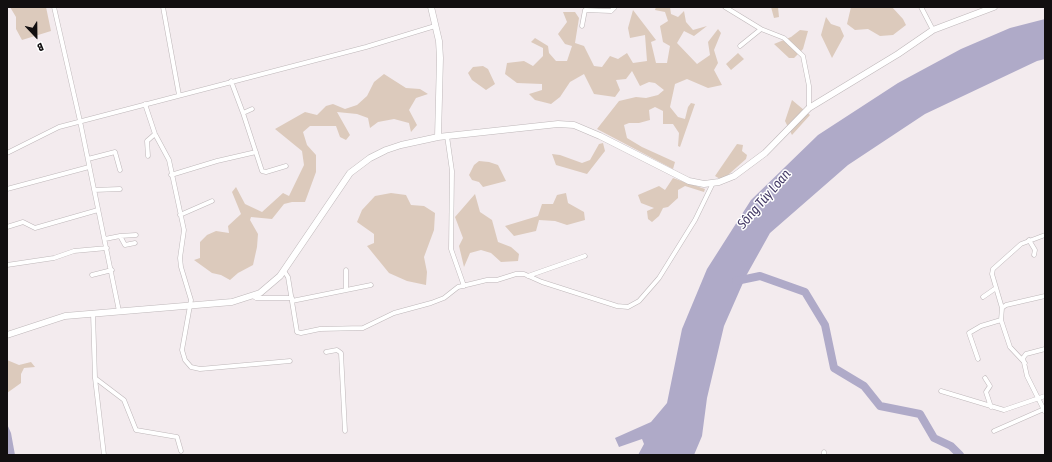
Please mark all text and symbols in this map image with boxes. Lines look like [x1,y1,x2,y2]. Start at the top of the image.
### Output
north arrow [16,16,56,56]
text: B [36,41,45,54]
water label: Sông Túy Loan [734,166,794,232]

